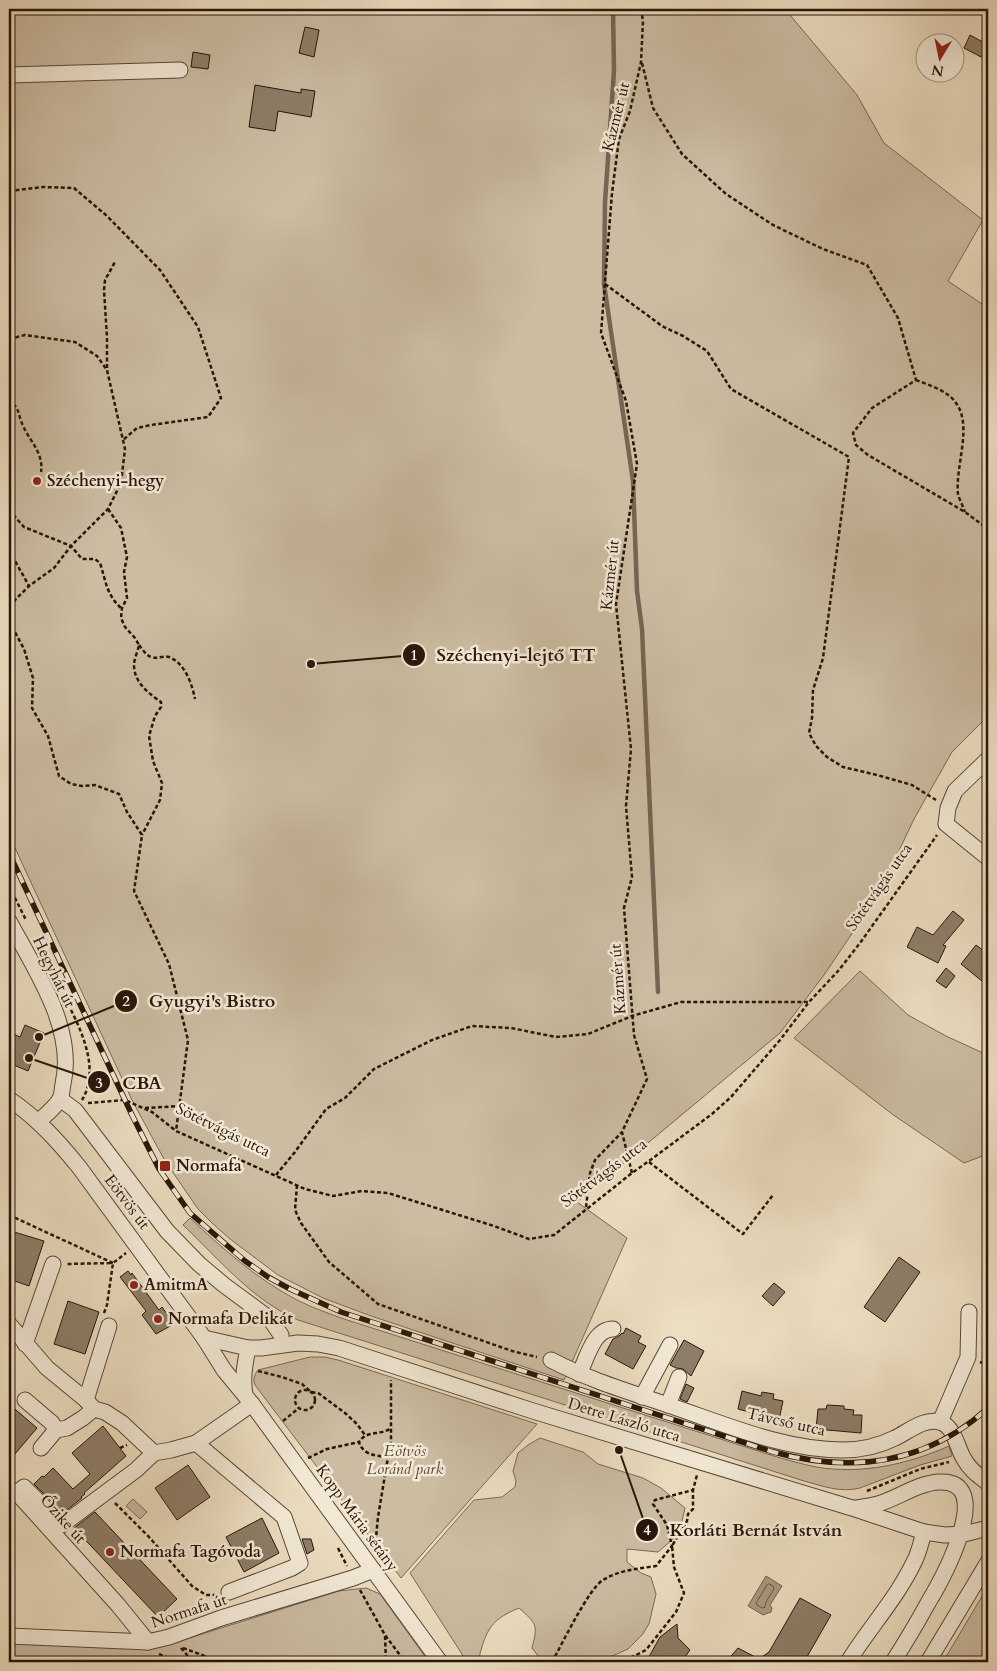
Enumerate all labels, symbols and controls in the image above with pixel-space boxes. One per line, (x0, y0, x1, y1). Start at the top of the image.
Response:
north arrow (914, 32, 964, 82)
text: N (930, 60, 945, 81)
street label: Kázmér út (597, 80, 635, 154)
place label: Széchenyi-hegy (47, 470, 164, 492)
marker: Széchenyi-hegy (31, 475, 43, 487)
street label: Kázmér út (595, 539, 625, 611)
callout: Széchenyi-lejtő TT (402, 639, 606, 672)
text: Széchenyi-lejtő TT (436, 643, 596, 668)
text: 1 (410, 645, 418, 665)
street label: Sötétvágás utca (841, 839, 917, 935)
street label: Hegyhát út (27, 933, 81, 1011)
street label: Kázmér út (605, 943, 631, 1015)
callout: Gyugyi's Bistro (113, 984, 285, 1017)
text: Gyugyi's Bistro (149, 989, 275, 1014)
text: 2 (122, 991, 130, 1011)
callout: CBA (87, 1066, 172, 1099)
text: CBA (122, 1071, 162, 1096)
text: 3 (95, 1073, 103, 1093)
street label: Sötétvágás utca (172, 1098, 274, 1162)
street label: Sötétvágás utca (556, 1133, 652, 1213)
place label: Normafa (176, 1155, 242, 1177)
marker: Normafa (158, 1159, 172, 1173)
street label: Eötvös út (99, 1170, 155, 1234)
place label: AmitmA (144, 1274, 208, 1296)
marker: AmitmA (128, 1279, 140, 1291)
place label: Normafa Delikát (168, 1308, 293, 1330)
marker: Normafa Delikát (152, 1313, 164, 1325)
street label: Detre László utca (565, 1392, 683, 1448)
street label: Távcső utca (744, 1402, 828, 1442)
park label: Eötvös Loránd park (367, 1440, 444, 1480)
street label: Kopp Mária sétány (311, 1460, 404, 1577)
street label: Őzike út (35, 1490, 91, 1548)
callout: Korláti Bernát István (635, 1514, 853, 1547)
text: Korláti Bernát István (670, 1518, 843, 1543)
text: 4 (643, 1520, 651, 1540)
place label: Normafa Tagóvoda (120, 1541, 261, 1563)
marker: Normafa Tagóvoda (104, 1546, 116, 1558)
street label: Normafa út (148, 1588, 230, 1634)

